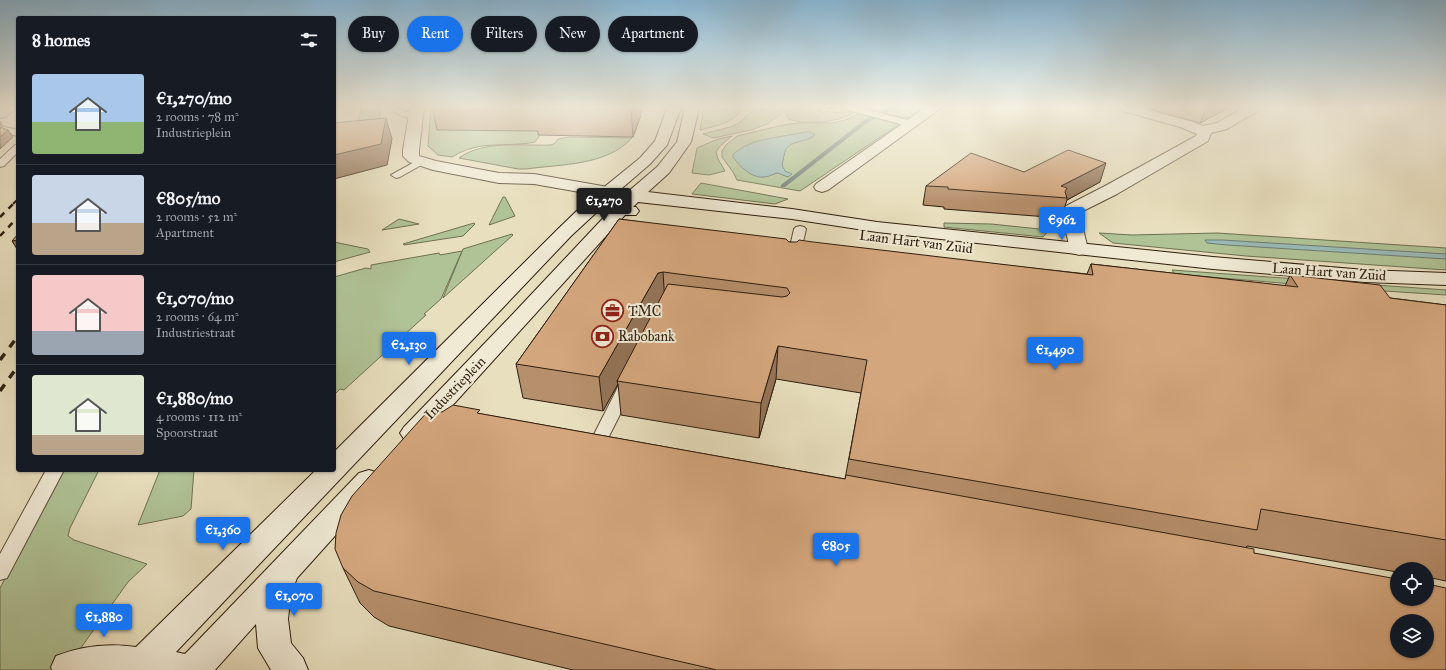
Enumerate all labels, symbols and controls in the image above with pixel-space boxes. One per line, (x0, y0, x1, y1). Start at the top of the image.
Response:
chip: Buy (348, 16, 399, 52)
chip: Rent (407, 16, 463, 52)
chip: Filters (471, 16, 537, 52)
chip: New (545, 16, 600, 52)
chip: Apartment (608, 16, 698, 52)
icon: filters (298, 29, 320, 51)
text: 8 homes (32, 30, 90, 51)
text: €1,270/mo (156, 88, 232, 109)
icon: home (64, 90, 112, 138)
text: 2 rooms · 78 m² (156, 109, 239, 125)
text: Industrieplein (156, 125, 231, 141)
text: €805/mo (156, 188, 220, 209)
pin: €1,270 (571, 188, 637, 222)
icon: home (64, 191, 112, 239)
text: €1,270 (586, 193, 622, 209)
pin: €962 (1038, 207, 1086, 241)
text: 2 rooms · 52 m² (156, 209, 237, 225)
text: €962 (1048, 212, 1076, 228)
text: Apartment (156, 225, 214, 241)
street label: Laan Hart van Zuid (858, 227, 974, 257)
street label: Laan Hart van Zuid (1271, 260, 1387, 284)
text: €1,070/mo (156, 288, 234, 309)
icon: home (64, 291, 112, 339)
office icon: TMC (600, 298, 626, 324)
place label: TMC (628, 303, 661, 320)
text: 2 rooms · 64 m² (156, 309, 239, 325)
bank icon: Rabobank (589, 323, 615, 349)
text: Industriestraat (156, 325, 235, 341)
place label: Rabobank (618, 328, 675, 345)
pin: €2,130 (376, 332, 442, 366)
text: €2,130 (391, 337, 427, 353)
pin: €1,490 (1022, 337, 1088, 371)
text: €1,490 (1036, 342, 1074, 358)
street label: Industrieplein (421, 353, 490, 423)
text: €1,880/mo (156, 388, 233, 409)
icon: home (64, 391, 112, 439)
text: 4 rooms · 112 m² (156, 409, 242, 425)
text: Spoorstraat (156, 425, 218, 441)
pin: €1,360 (190, 517, 256, 551)
text: €1,360 (205, 522, 241, 538)
pin: €805 (812, 533, 860, 567)
text: €805 (822, 538, 850, 554)
map controls (1390, 562, 1434, 658)
button: locate (1390, 562, 1434, 606)
pin: €1,070 (261, 583, 327, 617)
text: €1,070 (275, 588, 313, 604)
pin: €1,880 (71, 604, 137, 638)
text: €1,880 (85, 609, 123, 625)
button: layers (1390, 614, 1434, 658)

